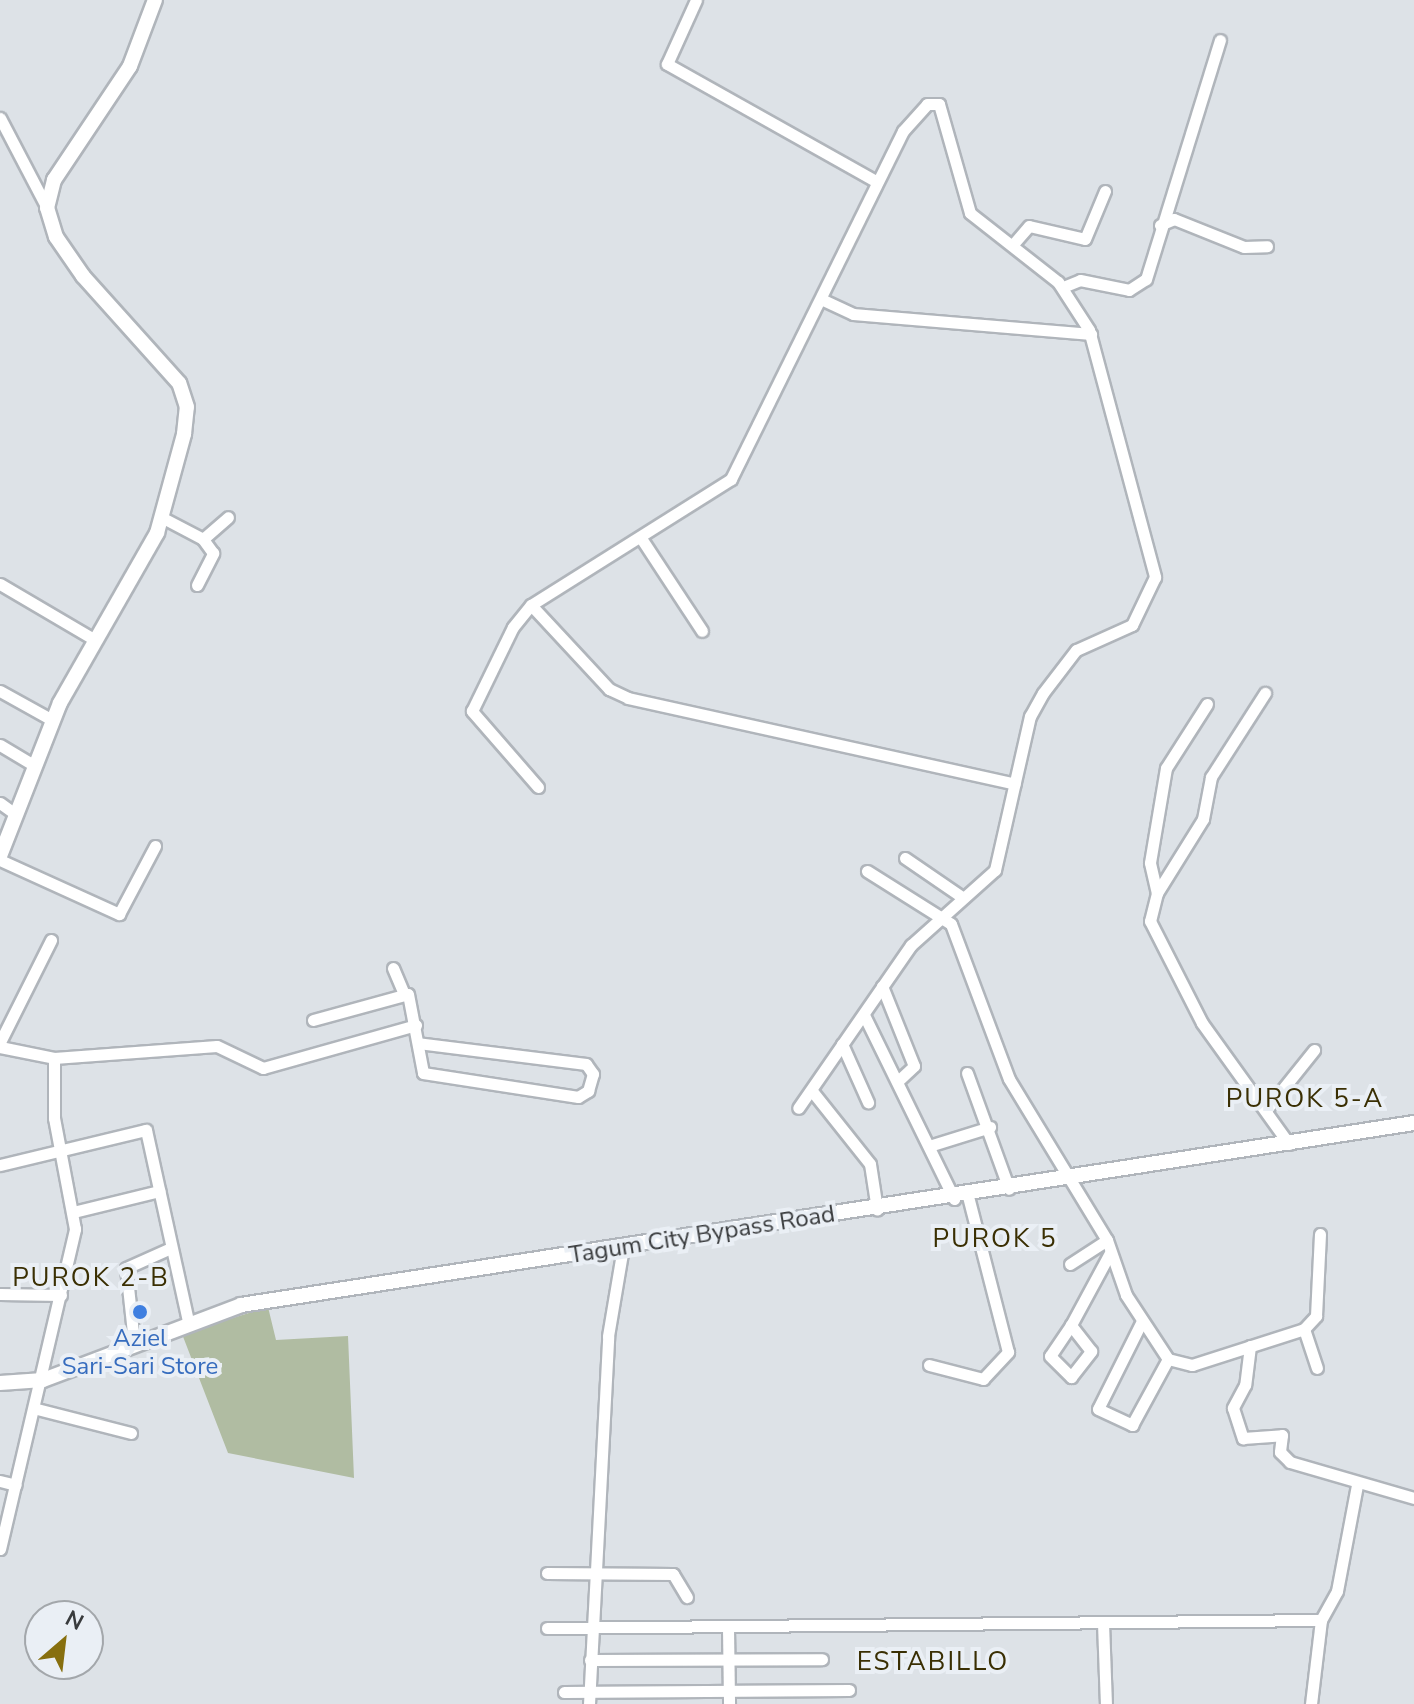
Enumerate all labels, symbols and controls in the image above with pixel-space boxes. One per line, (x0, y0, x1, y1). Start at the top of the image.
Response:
district label: PUROK 5-A (1226, 1083, 1384, 1115)
street label: Tagum City Bypass Road (567, 1200, 837, 1270)
district label: PUROK 5 (932, 1223, 1058, 1255)
district label: PUROK 2-B (12, 1262, 170, 1294)
marker: Aziel Sari-Sari Store (131, 1303, 149, 1321)
place label: Aziel Sari-Sari Store (62, 1325, 218, 1381)
north arrow (24, 1600, 104, 1680)
text: N (60, 1603, 89, 1638)
district label: ESTABILLO (857, 1646, 1009, 1678)

